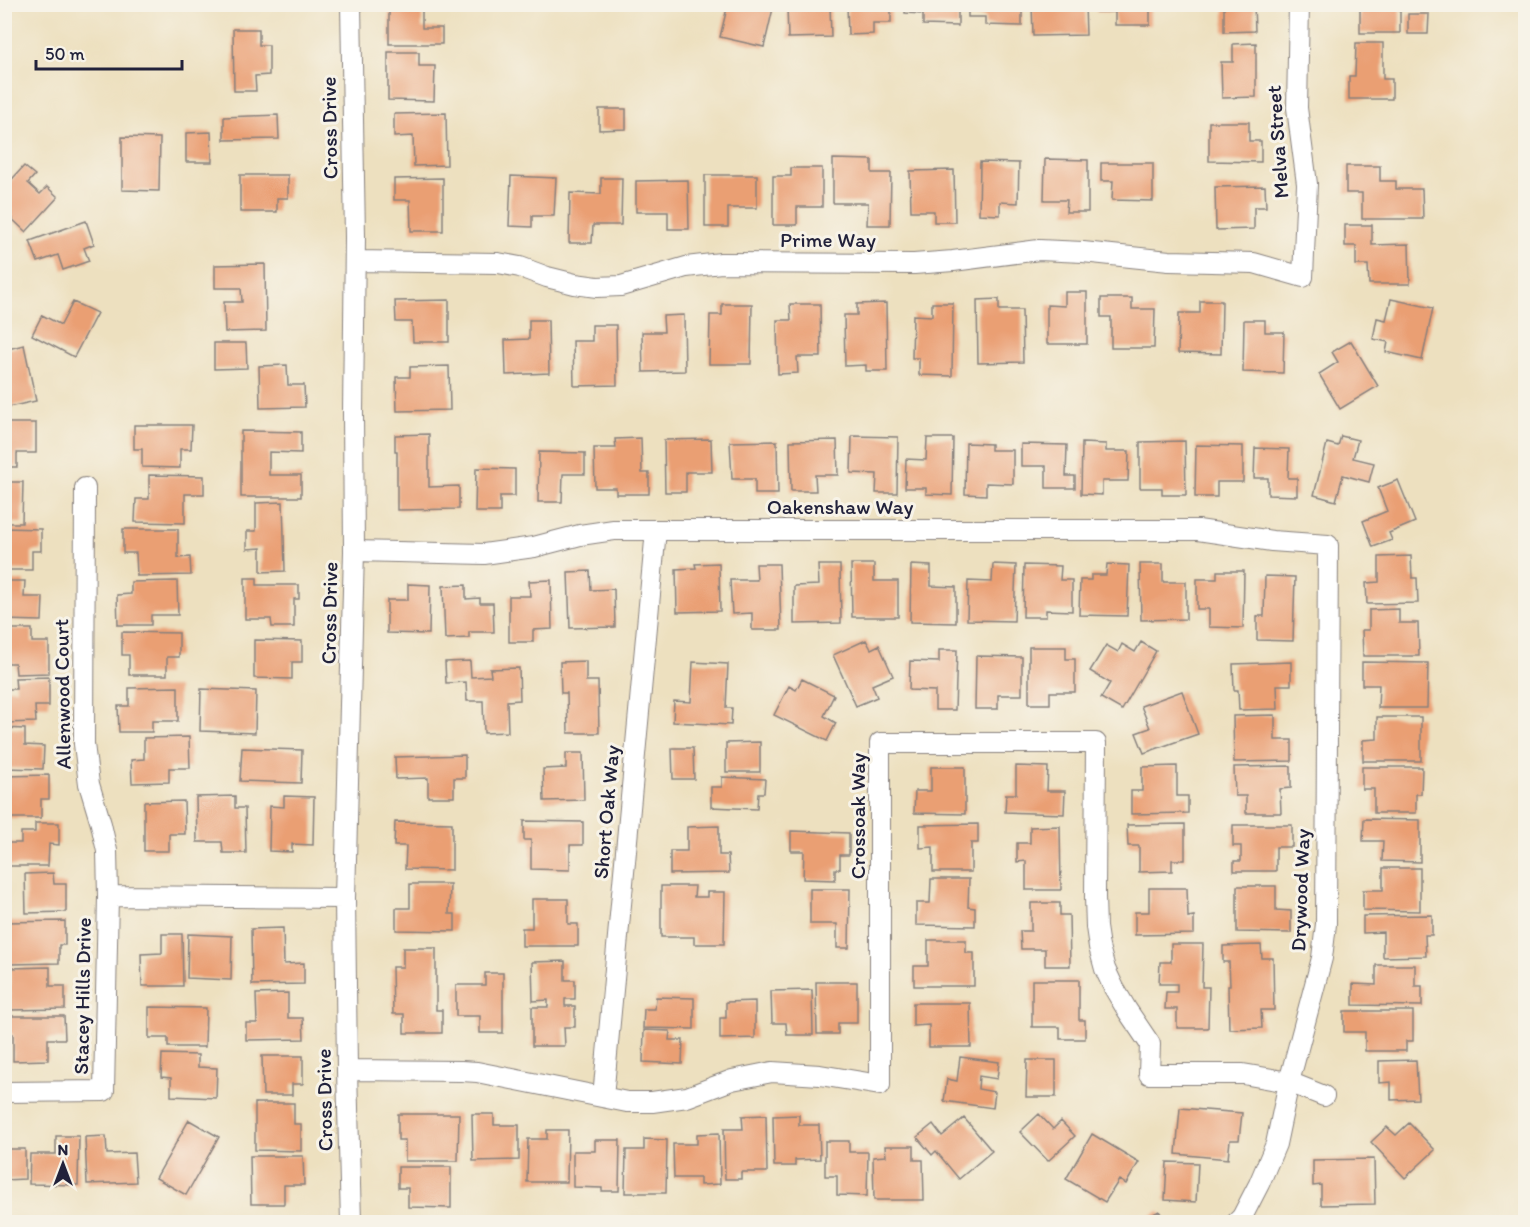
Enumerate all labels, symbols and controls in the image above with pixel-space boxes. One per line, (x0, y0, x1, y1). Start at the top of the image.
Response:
scale bar (36, 33, 182, 71)
text: 50 m (45, 43, 85, 65)
street label: Cross Drive (316, 76, 342, 180)
street label: Melva Street (1261, 84, 1293, 199)
street label: Prime Way (780, 227, 876, 252)
street label: Oakenshaw Way (767, 494, 913, 519)
street label: Cross Drive (316, 561, 342, 665)
street label: Allenwood Court (48, 618, 76, 770)
street label: Short Oak Way (588, 744, 624, 880)
street label: Crossoak Way (845, 753, 870, 879)
street label: Drywood Way (1285, 828, 1315, 952)
street label: Stacey Hills Drive (68, 917, 96, 1075)
street label: Cross Drive (311, 1048, 337, 1152)
north arrow (33, 1134, 93, 1194)
text: N (58, 1140, 68, 1159)

